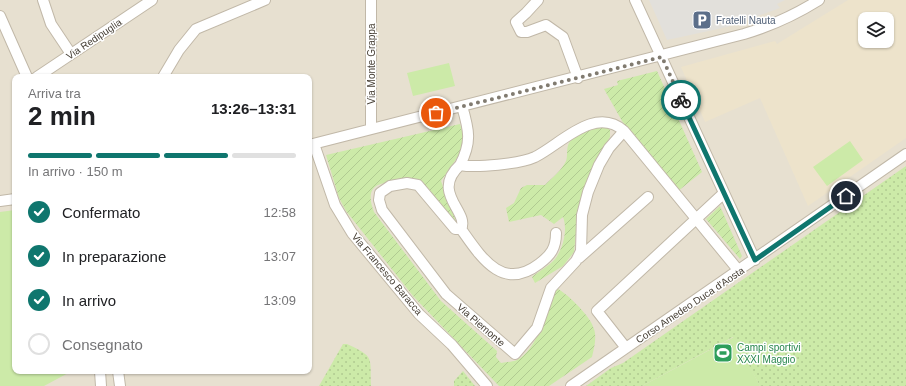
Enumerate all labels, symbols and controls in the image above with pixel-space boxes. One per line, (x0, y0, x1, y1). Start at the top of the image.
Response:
parking icon: Fratelli Nauta (691, 9, 713, 31)
map controls (858, 12, 894, 48)
button: layers (858, 12, 894, 48)
place label: Fratelli Nauta (716, 15, 776, 26)
street label: Via Redipuglia (64, 16, 124, 62)
street label: Via Monte Grappa (366, 23, 377, 104)
courier (661, 80, 701, 120)
text: Arriva tra (28, 86, 81, 101)
icon: bike (670, 89, 692, 111)
pin (419, 96, 453, 130)
text: 13:26–13:31 (211, 100, 296, 117)
text: 2 min (28, 101, 96, 131)
icon: bag (425, 102, 447, 124)
text: In arrivo · 150 m (28, 164, 123, 179)
pin (829, 179, 863, 213)
icon: home (835, 185, 857, 207)
icon: check (28, 201, 50, 223)
text: Confermato (62, 204, 140, 221)
text: 12:58 (263, 205, 296, 220)
street label: Via Francesco Baracca (350, 231, 425, 317)
icon: check (28, 245, 50, 267)
text: In preparazione (62, 248, 166, 265)
text: 13:07 (263, 249, 296, 264)
street label: Corso Amedeo Duca d'Aosta (634, 264, 747, 345)
icon: check (28, 289, 50, 311)
text: In arrivo (62, 292, 116, 309)
text: 13:09 (263, 293, 296, 308)
street label: Via Piemonte (455, 301, 507, 349)
text: Consegnato (62, 336, 143, 353)
sports icon: Campi sportivi XXXI Maggio (712, 342, 734, 364)
place label: Campi sportivi XXXI Maggio (737, 342, 800, 365)

